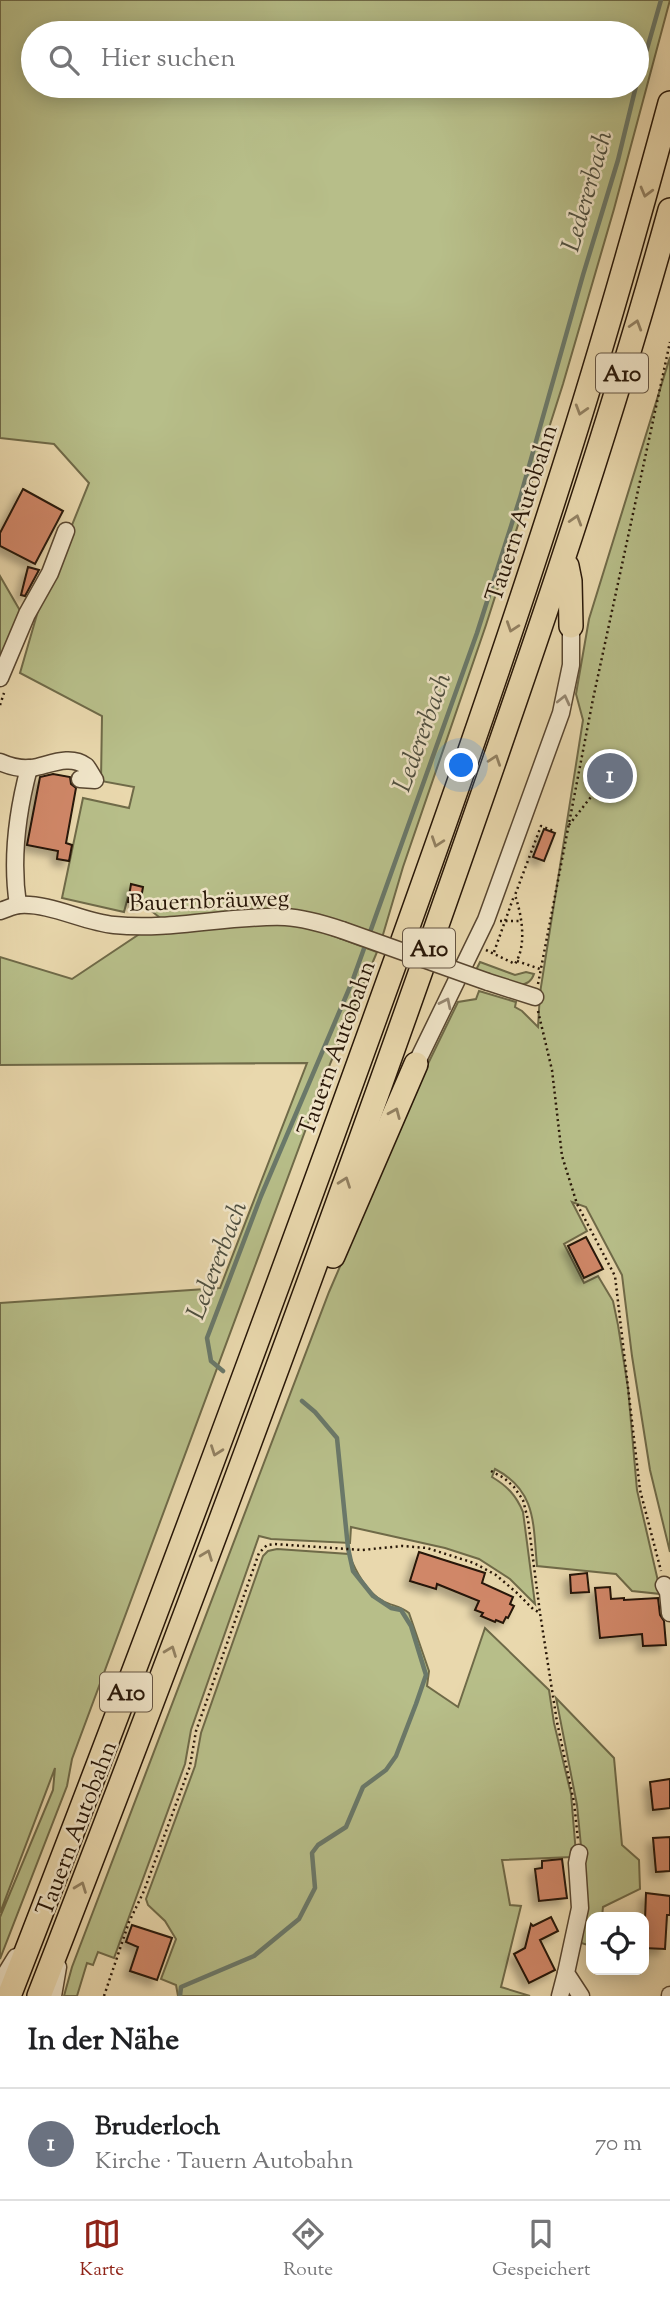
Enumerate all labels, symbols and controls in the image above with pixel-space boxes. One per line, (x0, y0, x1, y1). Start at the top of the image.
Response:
search box (21, 21, 649, 98)
icon: search (45, 41, 83, 79)
text: Hier suchen (101, 41, 236, 78)
water label: Ledererbach (553, 126, 623, 257)
one-way arrow (639, 186, 654, 198)
one-way arrow (628, 319, 643, 331)
road number: A10 (596, 354, 648, 392)
one-way arrow (575, 404, 590, 416)
street label: Tauern Autobahn (478, 420, 568, 607)
one-way arrow (568, 514, 583, 526)
one-way arrow (506, 620, 520, 633)
water label: Ledererbach (385, 668, 462, 798)
one-way arrow (556, 694, 570, 706)
your location (444, 748, 478, 782)
pin: 1 (587, 750, 633, 802)
one-way arrow (487, 754, 501, 766)
one-way arrow (431, 835, 445, 847)
street label: Bauernbräuweg (128, 882, 290, 922)
road number: A10 (403, 928, 455, 967)
street label: Tauern Autobahn (290, 956, 385, 1141)
one-way arrow (437, 998, 451, 1010)
one-way arrow (387, 1107, 401, 1120)
one-way arrow (337, 1176, 351, 1188)
water label: Ledererbach (179, 1196, 258, 1326)
one-way arrow (210, 1445, 224, 1457)
one-way arrow (199, 1549, 213, 1561)
one-way arrow (163, 1645, 177, 1658)
road number: A10 (100, 1672, 152, 1712)
street label: Tauern Autobahn (29, 1736, 127, 1921)
one-way arrow (73, 1881, 87, 1893)
map controls (586, 1912, 649, 1975)
button: locate (586, 1912, 649, 1975)
text: In der Nähe (28, 2020, 179, 2063)
text: Bruderloch (95, 2109, 220, 2146)
text: 1 (47, 2128, 55, 2161)
text: 70 m (595, 2128, 642, 2161)
text: Kirche · Tauern Autobahn (95, 2146, 354, 2179)
tab: Karte (79, 2215, 124, 2284)
tab: Route (283, 2215, 333, 2284)
tab: Gespeichert (492, 2215, 590, 2284)

